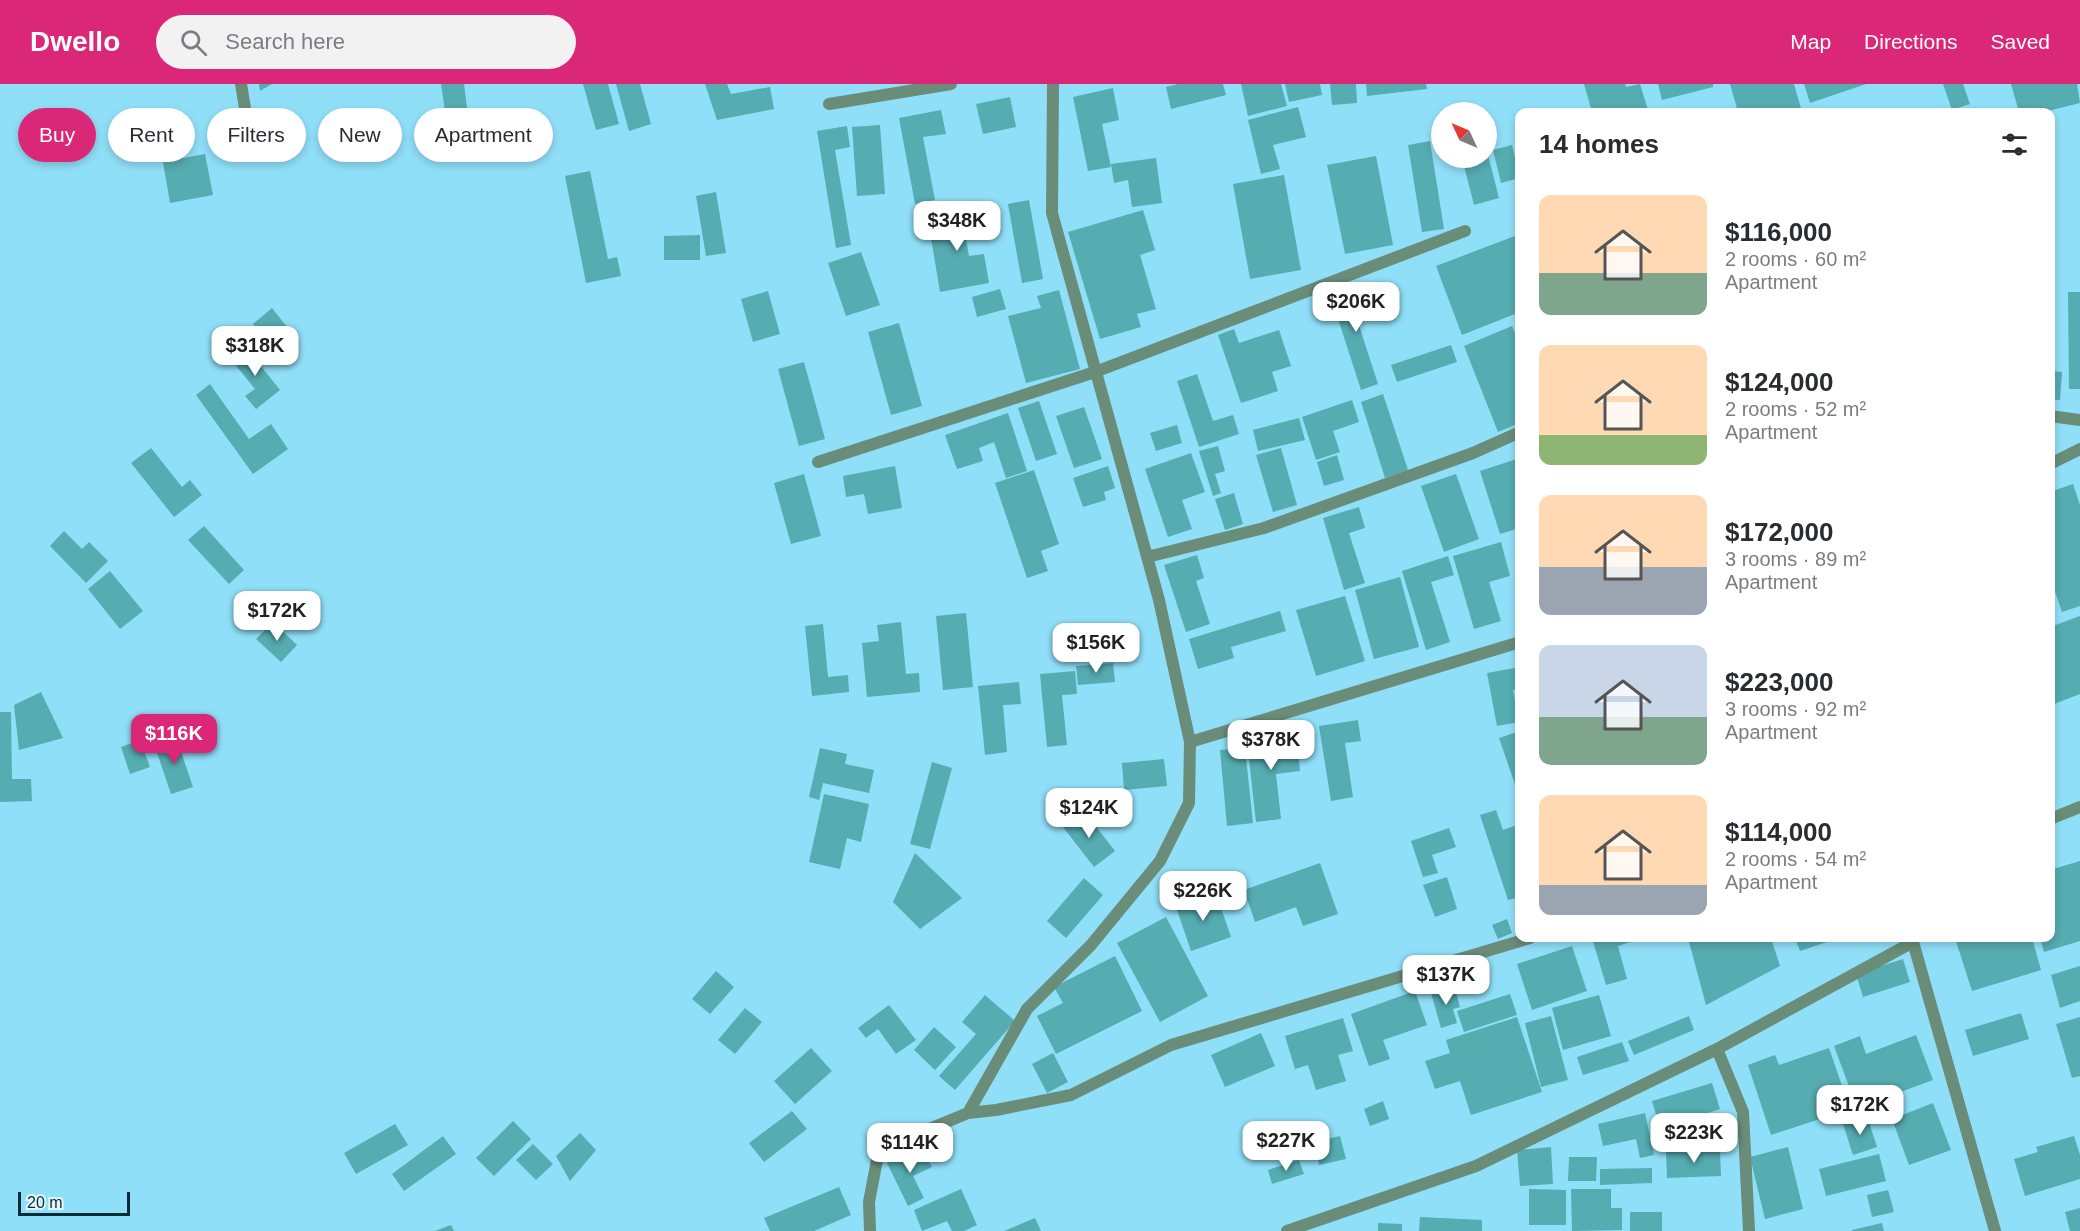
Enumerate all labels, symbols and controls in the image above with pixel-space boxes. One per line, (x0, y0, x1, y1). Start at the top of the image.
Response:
search box (156, 15, 576, 69)
text: Dwello (30, 26, 120, 57)
icon: search (177, 26, 210, 59)
text: Search here (225, 29, 345, 54)
text: Map (1790, 30, 1831, 53)
text: Directions (1864, 30, 1957, 53)
text: Saved (1990, 30, 2050, 53)
north arrow (1431, 102, 1497, 168)
map controls (1431, 102, 1497, 168)
chip: Buy (18, 108, 96, 162)
chip: Rent (108, 108, 195, 162)
chip: Filters (207, 108, 306, 162)
chip: New (318, 108, 402, 162)
chip: Apartment (414, 108, 553, 162)
icon: filters (1998, 128, 2031, 161)
text: 14 homes (1539, 129, 1659, 159)
pin: $348K (915, 201, 999, 252)
text: $348K (928, 209, 986, 231)
text: $116,000 (1725, 217, 1832, 247)
icon: home (1587, 219, 1659, 291)
text: 2 rooms · 60 m² (1725, 248, 1866, 270)
text: Apartment (1725, 271, 1817, 293)
pin: $206K (1314, 282, 1398, 333)
text: $206K (1327, 290, 1385, 312)
pin: $318K (213, 326, 297, 377)
text: $318K (226, 334, 284, 356)
text: $124,000 (1725, 367, 1833, 397)
icon: home (1587, 369, 1659, 441)
text: 2 rooms · 52 m² (1725, 398, 1866, 420)
text: Apartment (1725, 421, 1817, 443)
text: $172,000 (1725, 517, 1833, 547)
icon: home (1587, 519, 1659, 591)
text: 3 rooms · 89 m² (1725, 548, 1866, 570)
text: Apartment (1725, 571, 1817, 593)
pin: $172K (235, 591, 319, 642)
text: $172K (248, 599, 306, 621)
pin: $156K (1054, 623, 1138, 674)
text: $156K (1067, 631, 1125, 653)
text: $223,000 (1725, 667, 1833, 697)
icon: home (1587, 669, 1659, 741)
text: 3 rooms · 92 m² (1725, 698, 1866, 720)
pin: $116K (132, 714, 216, 765)
pin: $378K (1229, 720, 1313, 771)
text: Apartment (1725, 721, 1817, 743)
text: $116K (145, 722, 203, 744)
text: $378K (1242, 728, 1300, 750)
pin: $124K (1047, 788, 1131, 839)
text: $124K (1060, 796, 1118, 818)
text: $114,000 (1725, 817, 1832, 847)
icon: home (1587, 819, 1659, 891)
text: 2 rooms · 54 m² (1725, 848, 1866, 870)
pin: $226K (1161, 871, 1245, 922)
text: Apartment (1725, 871, 1817, 893)
text: $226K (1174, 879, 1232, 901)
pin: $137K (1404, 955, 1488, 1006)
text: $137K (1417, 963, 1475, 985)
pin: $172K (1818, 1085, 1902, 1136)
text: $172K (1831, 1093, 1889, 1115)
pin: $223K (1652, 1113, 1736, 1164)
pin: $227K (1244, 1121, 1328, 1172)
text: $223K (1665, 1121, 1723, 1143)
pin: $114K (868, 1123, 952, 1174)
text: $227K (1257, 1129, 1315, 1151)
text: $114K (881, 1131, 939, 1153)
scale bar (18, 1189, 130, 1216)
text: 20 m (27, 1194, 63, 1211)

